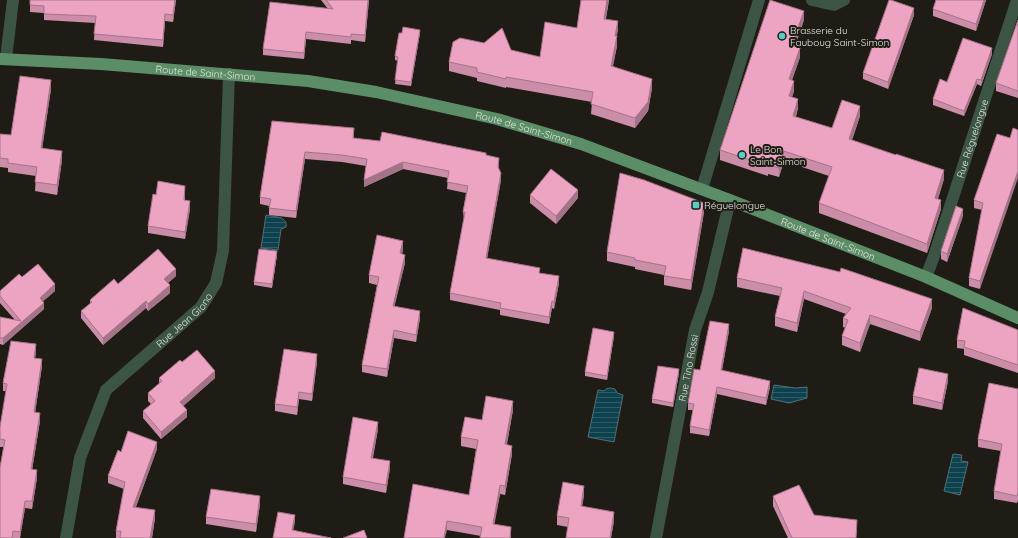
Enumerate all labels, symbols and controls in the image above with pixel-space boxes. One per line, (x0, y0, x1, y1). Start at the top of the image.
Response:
place label: Brasserie du Fauboug Saint-Simon (790, 24, 889, 49)
marker: Brasserie du Fauboug Saint-Simon (777, 31, 787, 41)
street label: Route de Saint-Simon (155, 62, 256, 83)
street label: Rue Réguelongue (953, 97, 991, 180)
street label: Route de Saint-Simon (474, 108, 574, 148)
place label: Le Bon Saint-Simon (750, 143, 806, 168)
marker: Le Bon Saint-Simon (737, 150, 747, 160)
place label: Réguelongue (704, 199, 766, 212)
marker: Réguelongue (691, 200, 701, 210)
street label: Route de Saint-Simon (779, 214, 877, 263)
street label: Rue Jean Giono (153, 290, 215, 350)
street label: Rue Tino Rossi (675, 333, 701, 402)

